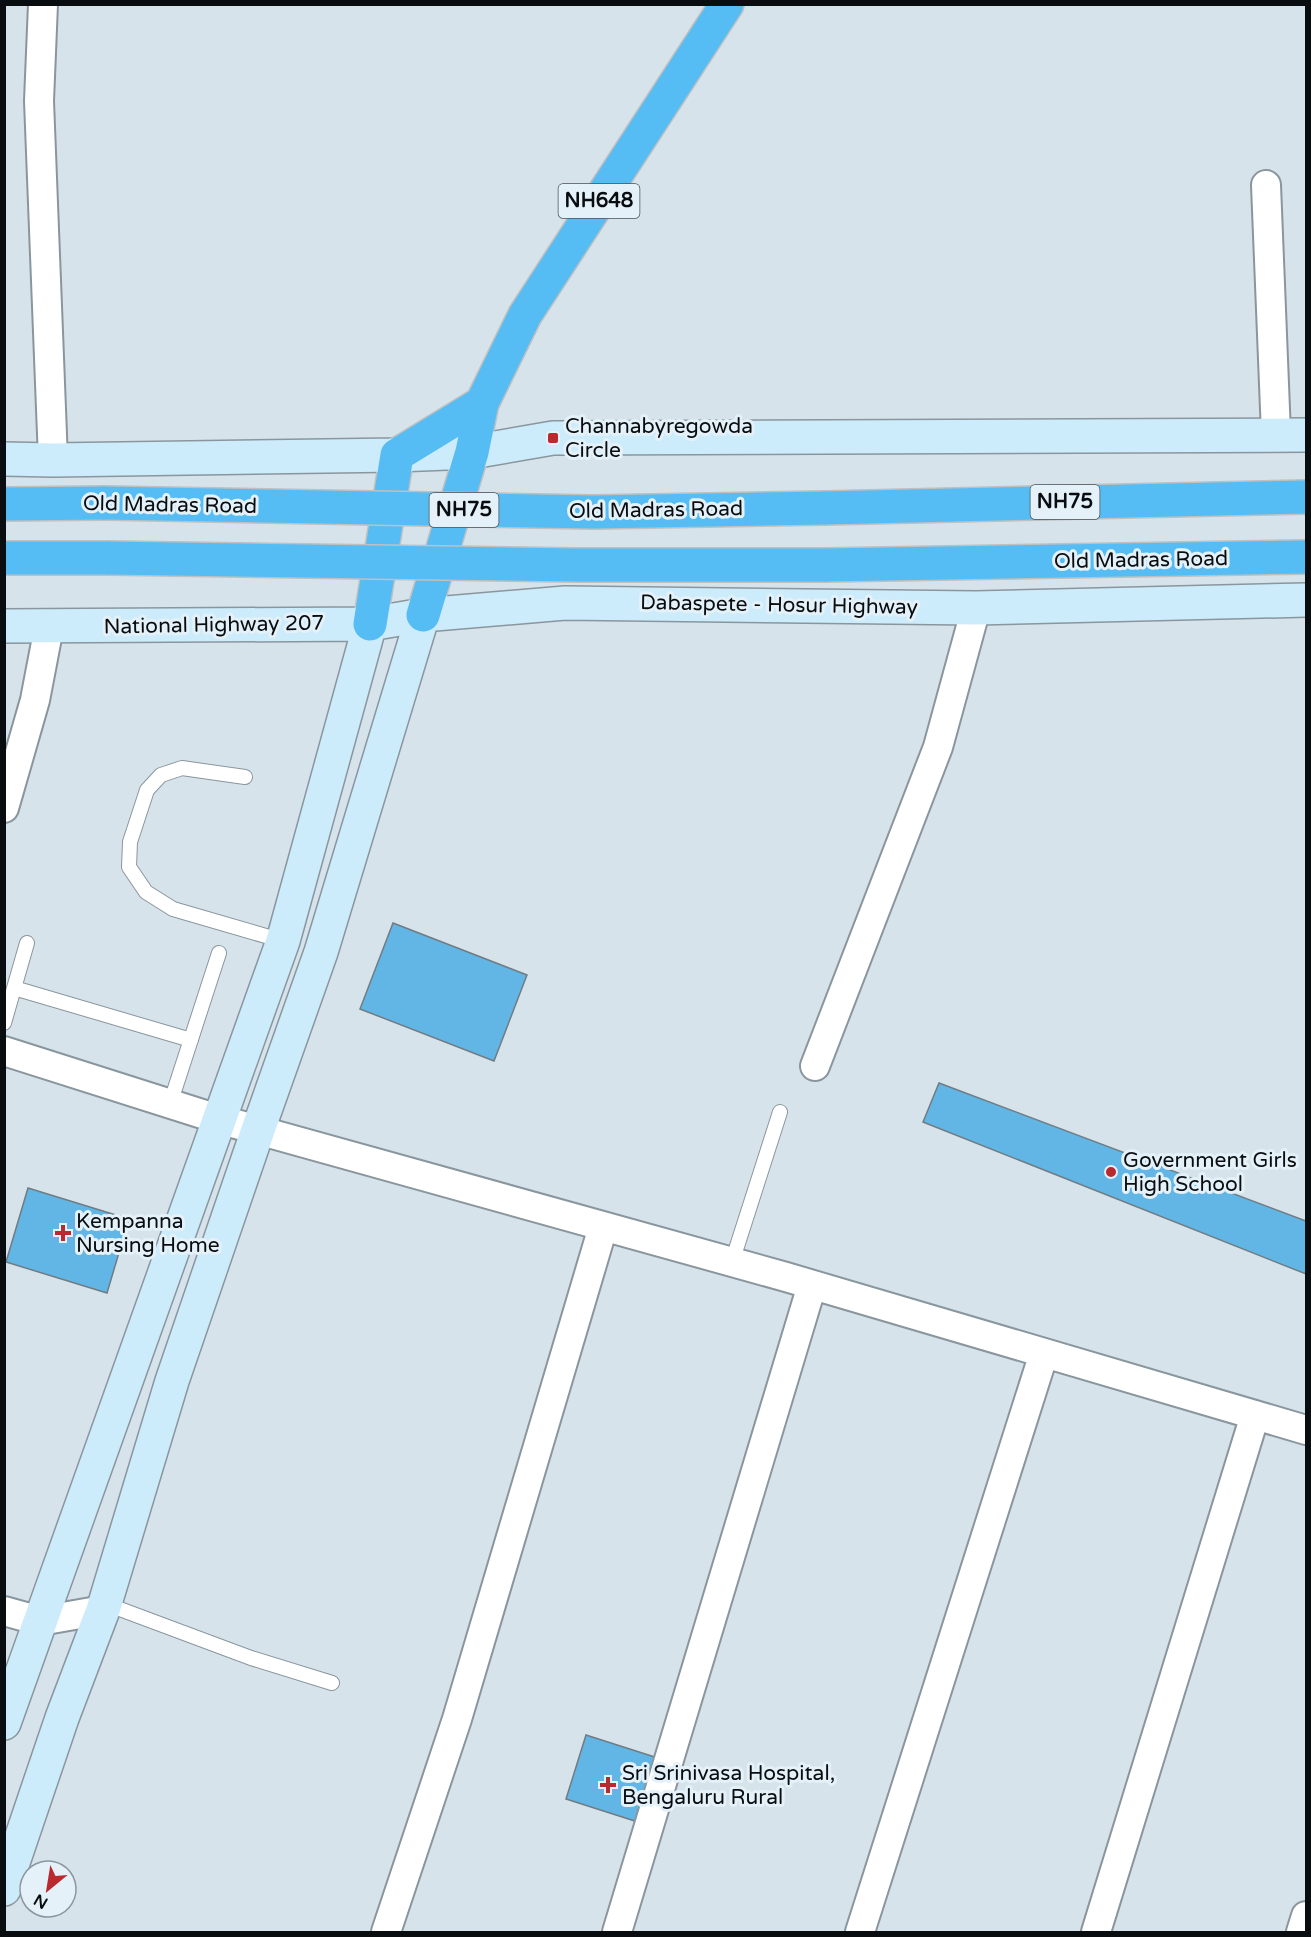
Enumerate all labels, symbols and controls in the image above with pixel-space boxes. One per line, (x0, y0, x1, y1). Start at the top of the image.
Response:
road number: NH648 (558, 184, 640, 218)
place label: Channabyregowda Circle (565, 414, 753, 463)
marker: Channabyregowda Circle (546, 431, 560, 445)
road number: NH75 (1030, 485, 1100, 519)
street label: Old Madras Road (83, 491, 257, 519)
road number: NH75 (430, 493, 498, 527)
street label: Old Madras Road (569, 496, 743, 524)
street label: Old Madras Road (1054, 546, 1228, 574)
street label: Dabaspete - Hosur Highway (640, 590, 918, 620)
street label: National Highway 207 (103, 611, 325, 639)
place label: Government Girls High School (1123, 1148, 1297, 1197)
marker: Government Girls High School (1104, 1165, 1118, 1179)
place label: Kempanna Nursing Home (76, 1209, 220, 1258)
marker: Kempanna Nursing Home (54, 1224, 72, 1242)
place label: Sri Srinivasa Hospital, Bengaluru Rural (622, 1761, 835, 1810)
marker: Sri Srinivasa Hospital, Bengaluru Rural (599, 1776, 617, 1794)
north arrow (18, 1859, 78, 1919)
text: N (30, 1889, 52, 1913)

